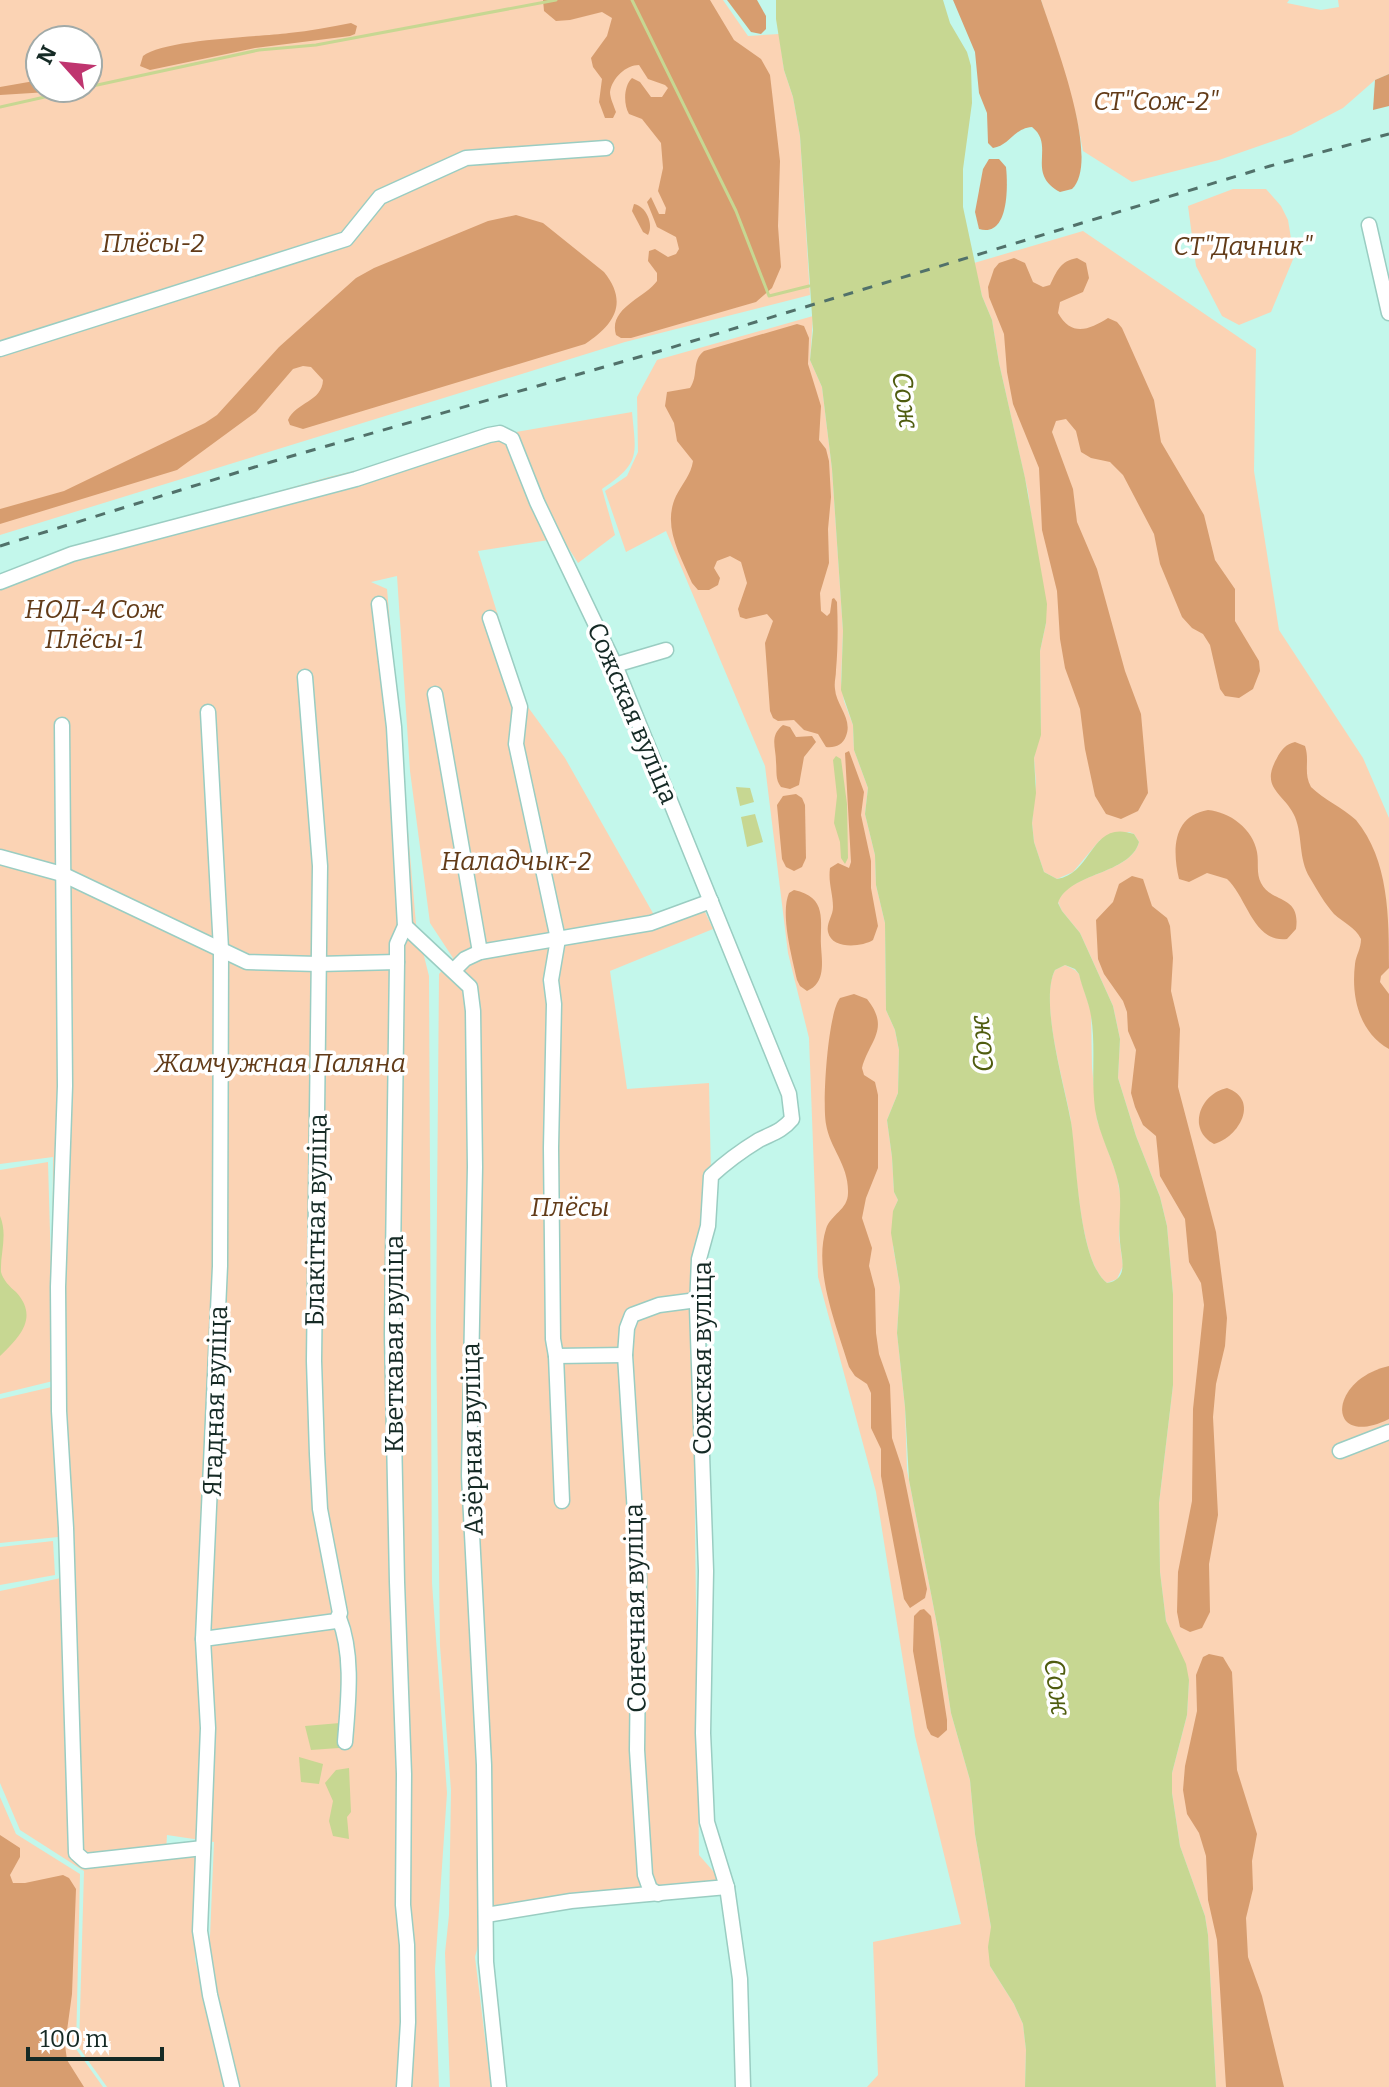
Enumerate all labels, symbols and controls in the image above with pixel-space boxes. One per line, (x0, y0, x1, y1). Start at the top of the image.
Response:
north arrow (24, 24, 104, 104)
text: N (31, 41, 63, 69)
park label: СТ"Сож-2" (1093, 86, 1219, 117)
park label: Плёсы-2 (102, 228, 204, 259)
park label: СТ"Дачник" (1173, 231, 1313, 262)
water label: Сож (885, 369, 926, 431)
park label: НОД-4 Сож Плёсы-1 (24, 594, 164, 655)
street label: Сожская вуліца (580, 618, 685, 809)
park label: Наладчык-2 (441, 846, 591, 877)
water label: Сож (963, 1013, 1000, 1074)
park label: Жамчужная Паляна (153, 1048, 406, 1079)
street label: Блакітная вуліца (299, 1113, 334, 1327)
park label: Плёсы (531, 1192, 609, 1223)
street label: Кветкавая вуліца (379, 1235, 410, 1453)
street label: Сожская вуліца (687, 1261, 718, 1455)
street label: Ягадная вуліца (197, 1305, 234, 1497)
street label: Азёрная вуліца (455, 1342, 490, 1536)
street label: Сонечная вуліца (618, 1503, 653, 1713)
water label: Сож (1037, 1656, 1078, 1718)
scale bar (28, 2011, 162, 2061)
text: 100 m (40, 2025, 108, 2053)

